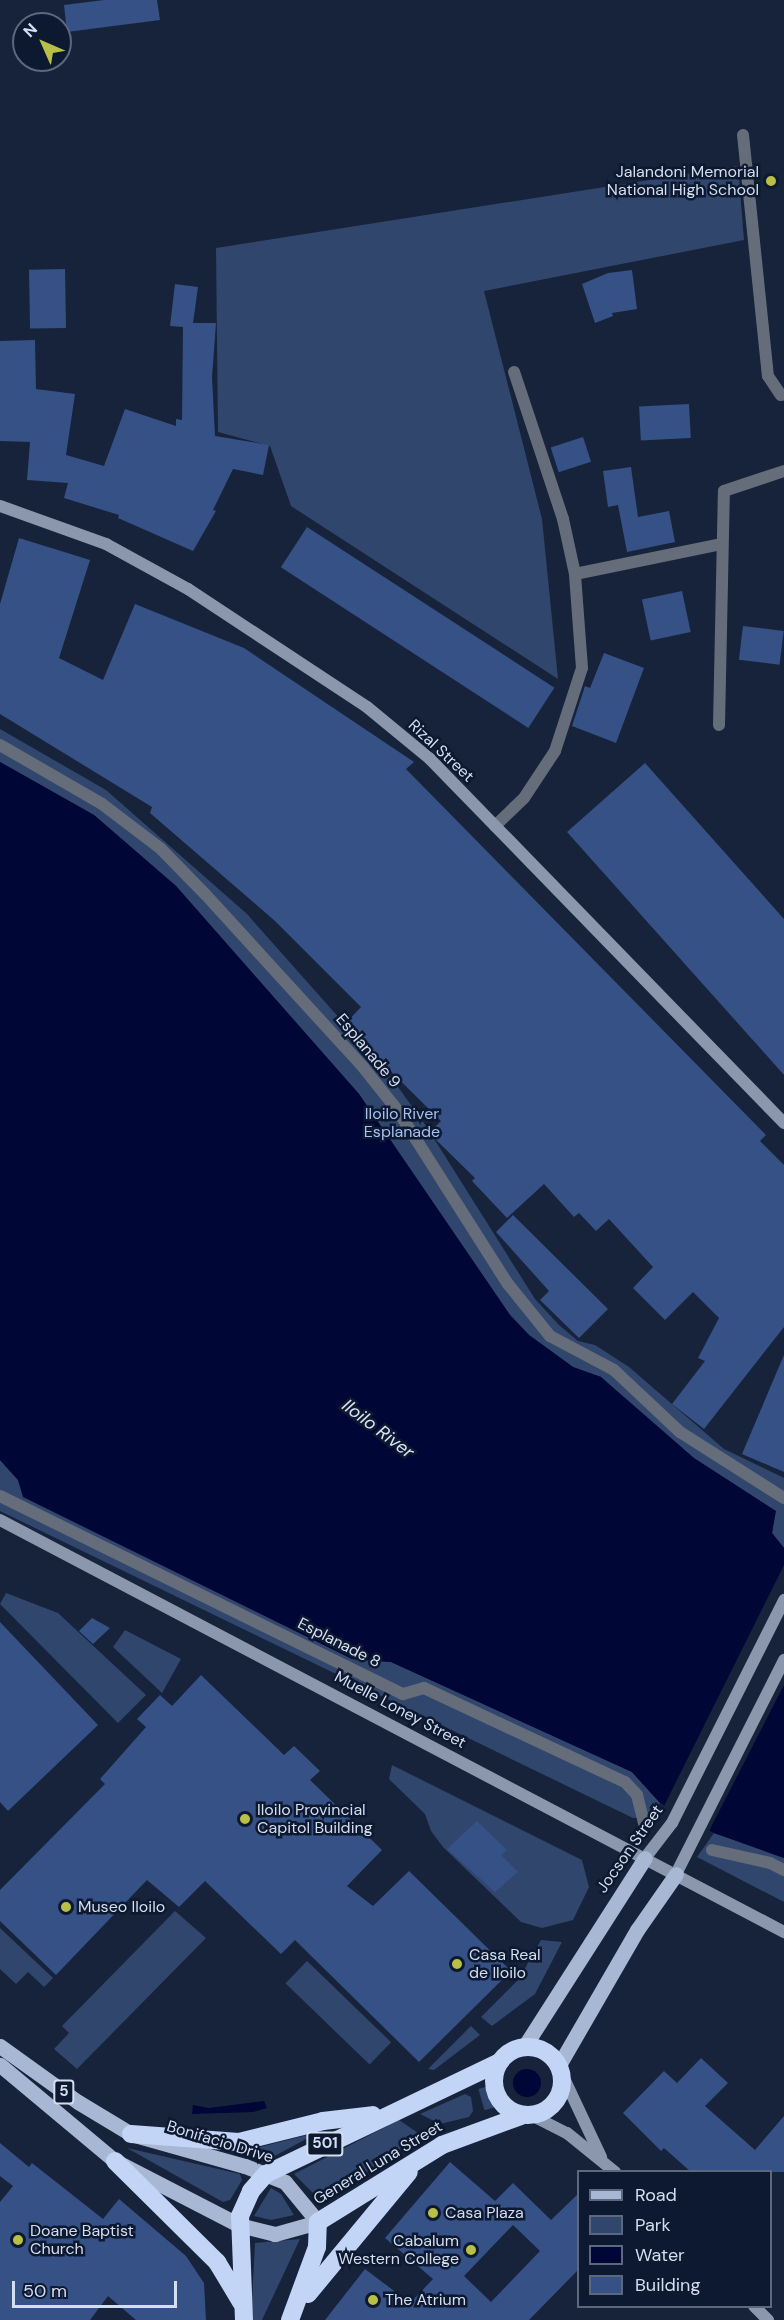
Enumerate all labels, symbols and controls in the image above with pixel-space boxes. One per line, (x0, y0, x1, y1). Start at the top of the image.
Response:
north arrow (12, 12, 72, 72)
text: N (19, 19, 42, 42)
place label: Jalandoni Memorial National High School (607, 162, 759, 200)
marker: Jalandoni Memorial National High School (764, 174, 778, 188)
street label: Rizal Street (404, 716, 478, 786)
street label: Esplanade 9 (332, 1010, 404, 1092)
park label: Iloilo River Esplanade (364, 1104, 440, 1142)
water label: Iloilo River (338, 1395, 418, 1463)
street label: Esplanade 8 (294, 1614, 384, 1672)
street label: Muelle Loney Street (331, 1667, 469, 1753)
place label: Iloilo Provincial Capitol Building (257, 1800, 373, 1838)
street label: Jocson Street (593, 1801, 667, 1897)
marker: Iloilo Provincial Capitol Building (238, 1812, 252, 1826)
place label: Museo Iloilo (78, 1897, 165, 1917)
marker: Museo Iloilo (59, 1900, 73, 1914)
place label: Casa Real de Iloilo (469, 1945, 541, 1983)
marker: Casa Real de Iloilo (450, 1957, 464, 1971)
road number: 5 (52, 2080, 76, 2104)
street label: Bonifacio Drive (164, 2117, 276, 2167)
street label: General Luna Street (310, 2117, 446, 2209)
road number: 501 (306, 2132, 344, 2156)
legend (577, 2170, 772, 2308)
text: Road (635, 2183, 677, 2207)
place label: Casa Plaza (445, 2203, 524, 2223)
marker: Casa Plaza (426, 2206, 440, 2220)
text: Park (635, 2213, 671, 2237)
place label: Doane Baptist Church (30, 2221, 134, 2259)
place label: Cabalum Western College (338, 2231, 459, 2269)
marker: Doane Baptist Church (11, 2233, 25, 2247)
marker: Cabalum Western College (464, 2243, 478, 2257)
text: Water (635, 2243, 685, 2267)
scale bar (15, 2269, 180, 2307)
text: Building (635, 2273, 700, 2297)
text: 50 m (23, 2279, 67, 2303)
place label: The Atrium (385, 2290, 466, 2310)
marker: The Atrium (366, 2293, 380, 2307)

